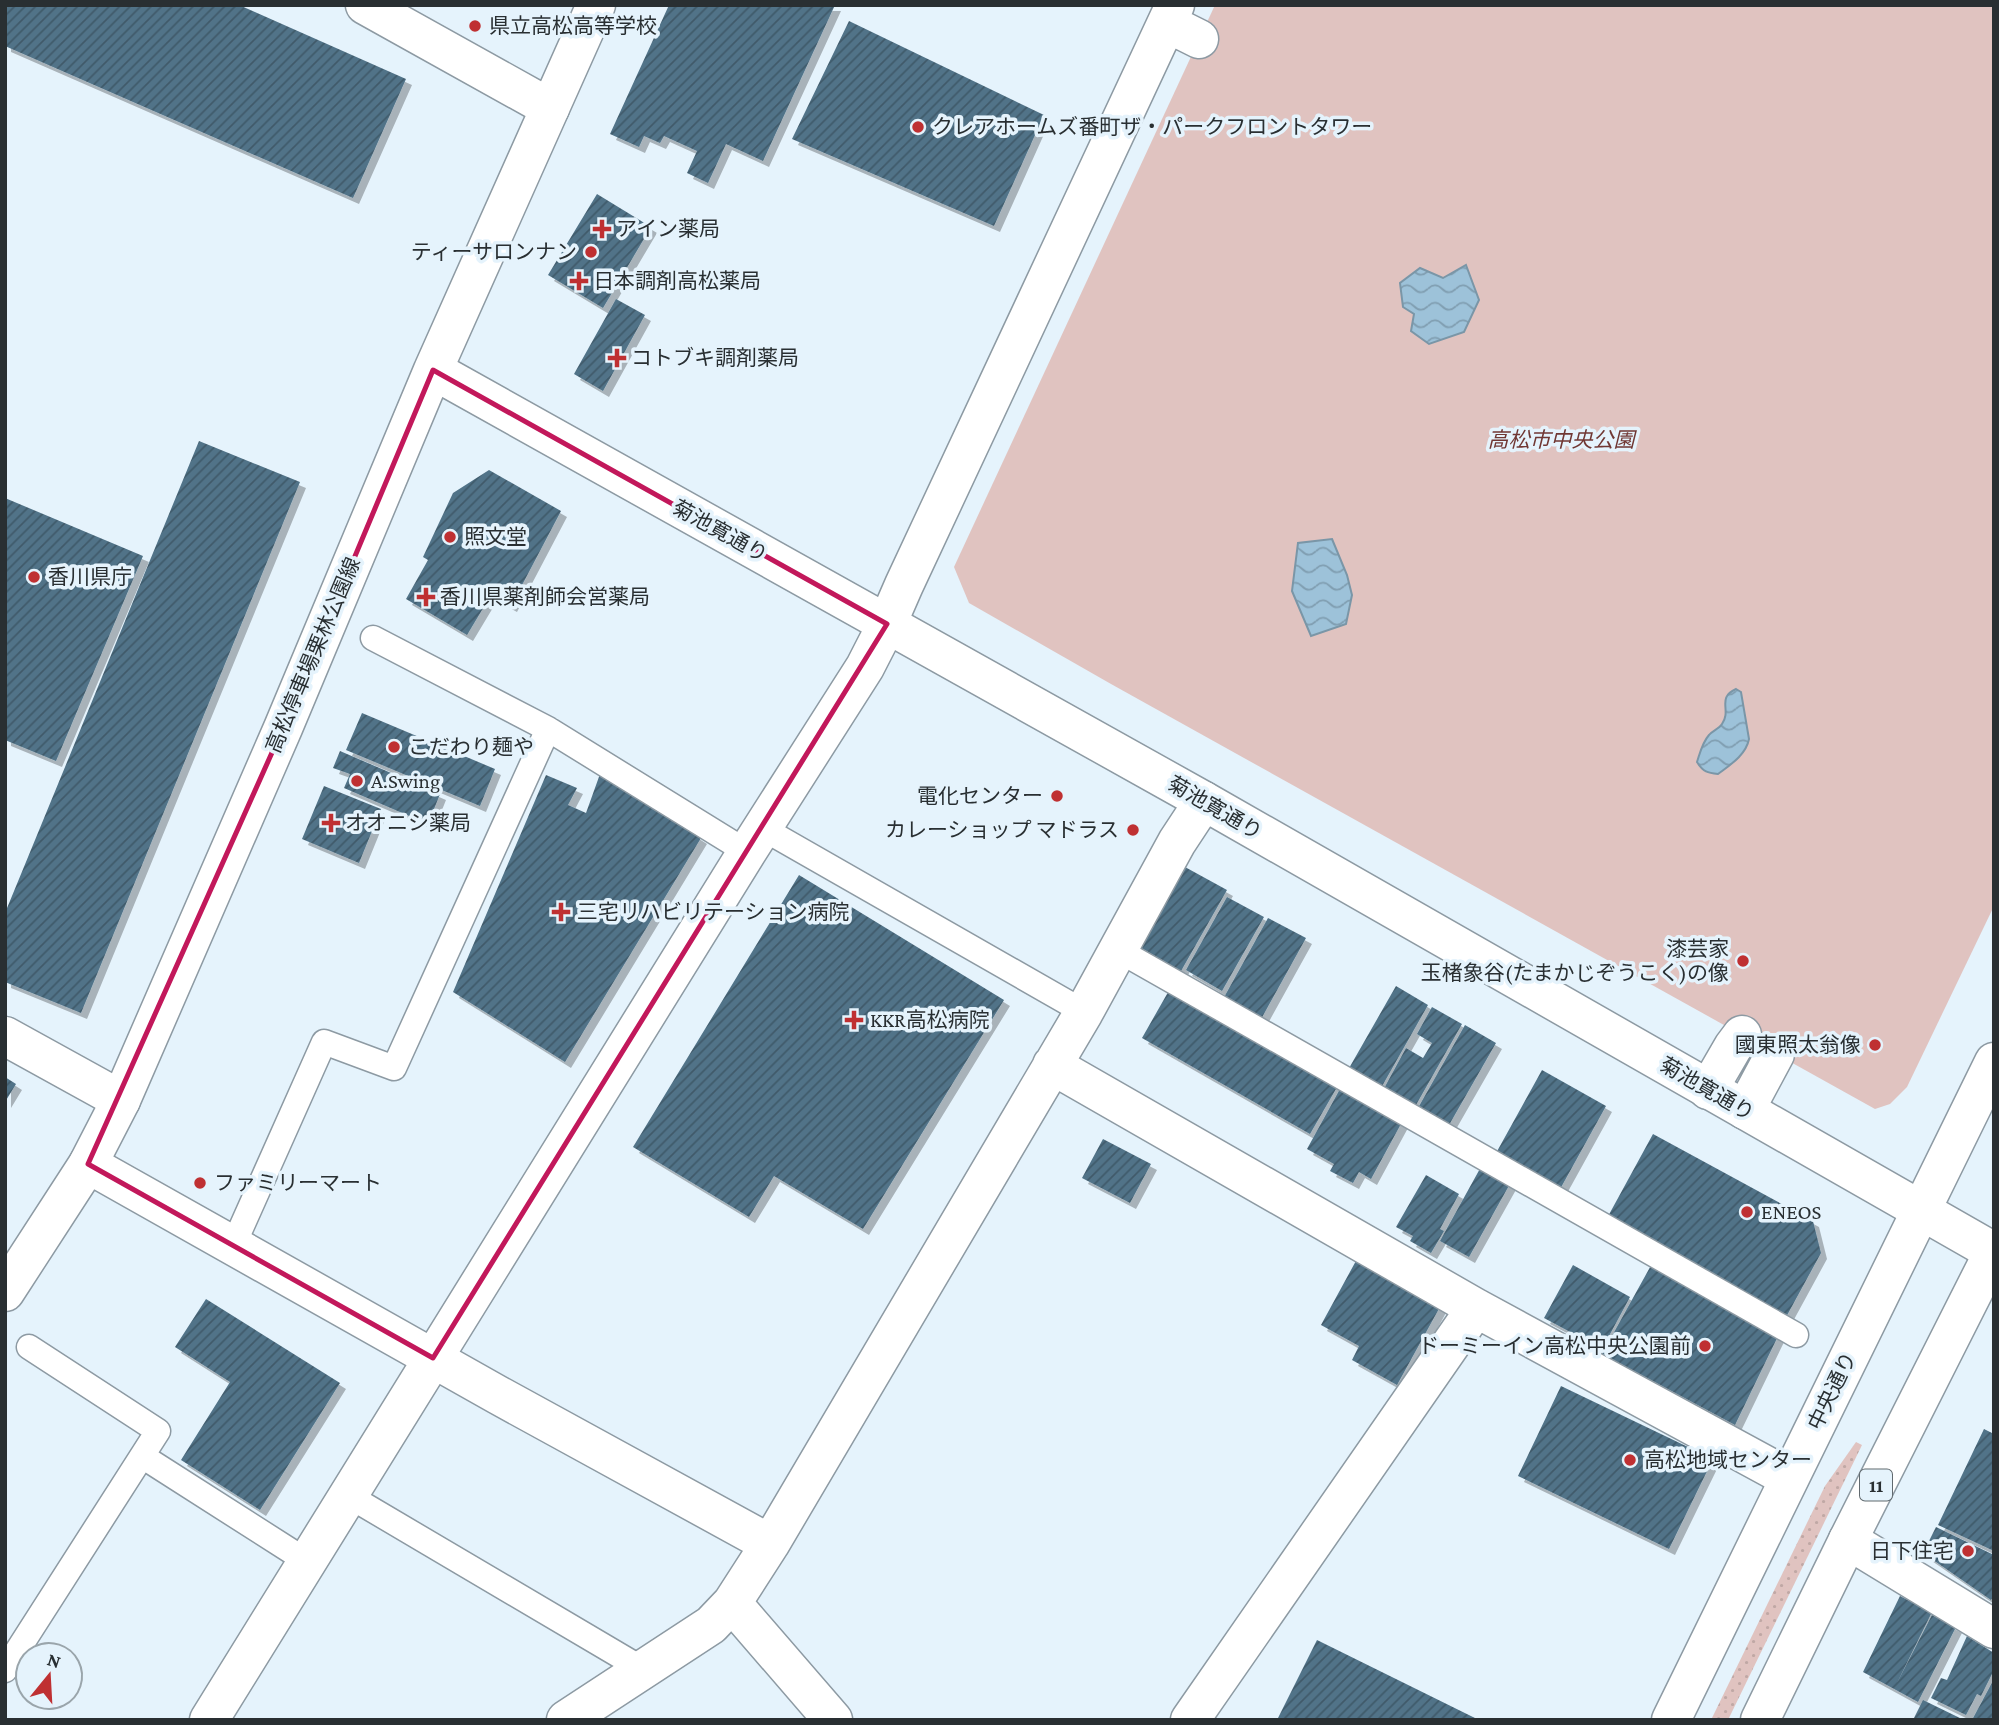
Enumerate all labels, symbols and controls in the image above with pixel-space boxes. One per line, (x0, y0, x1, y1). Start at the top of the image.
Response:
place label: 県立高松高等学校 (489, 14, 657, 38)
marker: 県立高松高等学校 (467, 18, 483, 34)
place label: クレアホームズ番町ザ・パークフロントタワー (932, 115, 1372, 139)
marker: クレアホームズ番町ザ・パークフロントタワー (910, 119, 926, 135)
place label: アイン薬局 (616, 217, 720, 241)
marker: アイン薬局 (594, 221, 610, 237)
place label: ティーサロンナン (411, 240, 577, 264)
marker: ティーサロンナン (583, 244, 599, 260)
place label: 日本調剤高松薬局 (593, 269, 761, 293)
marker: 日本調剤高松薬局 (571, 273, 587, 289)
place label: コトブキ調剤薬局 (631, 346, 799, 370)
marker: コトブキ調剤薬局 (609, 350, 625, 366)
park label: 高松市中央公園 (1488, 428, 1637, 452)
street label: 菊池寛通り (668, 495, 772, 567)
place label: 照文堂 (464, 525, 527, 549)
marker: 照文堂 (442, 529, 458, 545)
street label: 高松停車場栗林公園線 (261, 554, 365, 756)
place label: 香川県庁 (48, 565, 132, 589)
marker: 香川県庁 (26, 569, 42, 585)
place label: 香川県薬剤師会営薬局 (440, 585, 650, 609)
marker: 香川県薬剤師会営薬局 (418, 589, 434, 605)
place label: こだわり麺や (408, 735, 534, 759)
marker: こだわり麺や (386, 739, 402, 755)
place label: A.Swing (371, 769, 440, 793)
street label: 菊池寛通り (1164, 771, 1266, 845)
marker: A.Swing (349, 773, 365, 789)
place label: 電化センター (917, 784, 1043, 808)
marker: 電化センター (1049, 788, 1065, 804)
place label: オオニシ薬局 (345, 811, 471, 835)
marker: オオニシ薬局 (323, 815, 339, 831)
place label: カレーショップ マドラス (885, 818, 1119, 842)
marker: カレーショップ マドラス (1125, 822, 1141, 838)
place label: 三宅リハビリテーション病院 (577, 900, 850, 924)
marker: 三宅リハビリテーション病院 (551, 902, 571, 922)
place label: 漆芸家 玉楮象谷(たまかじぞうこく)の像 (1421, 937, 1729, 985)
marker: 漆芸家 玉楮象谷(たまかじぞうこく)の像 (1735, 953, 1751, 969)
place label: KKR高松病院 (870, 1008, 990, 1032)
marker: KKR高松病院 (844, 1010, 864, 1030)
place label: 國東照太翁像 (1735, 1033, 1861, 1057)
marker: 國東照太翁像 (1867, 1037, 1883, 1053)
street label: 菊池寛通り (1656, 1052, 1758, 1126)
place label: ファミリーマート (214, 1171, 382, 1195)
marker: ファミリーマート (192, 1175, 208, 1191)
place label: ENEOS (1761, 1200, 1822, 1224)
marker: ENEOS (1739, 1204, 1755, 1220)
place label: ドーミーイン高松中央公園前 (1418, 1334, 1691, 1358)
marker: ドーミーイン高松中央公園前 (1697, 1338, 1713, 1354)
street label: 中央通り (1803, 1348, 1861, 1434)
place label: 高松地域センター (1644, 1448, 1812, 1472)
marker: 高松地域センター (1622, 1452, 1638, 1468)
road number: 11 (1860, 1470, 1892, 1500)
place label: 日下住宅 (1870, 1539, 1954, 1563)
marker: 日下住宅 (1960, 1543, 1976, 1559)
north arrow (14, 1641, 84, 1711)
text: N (45, 1648, 64, 1672)

